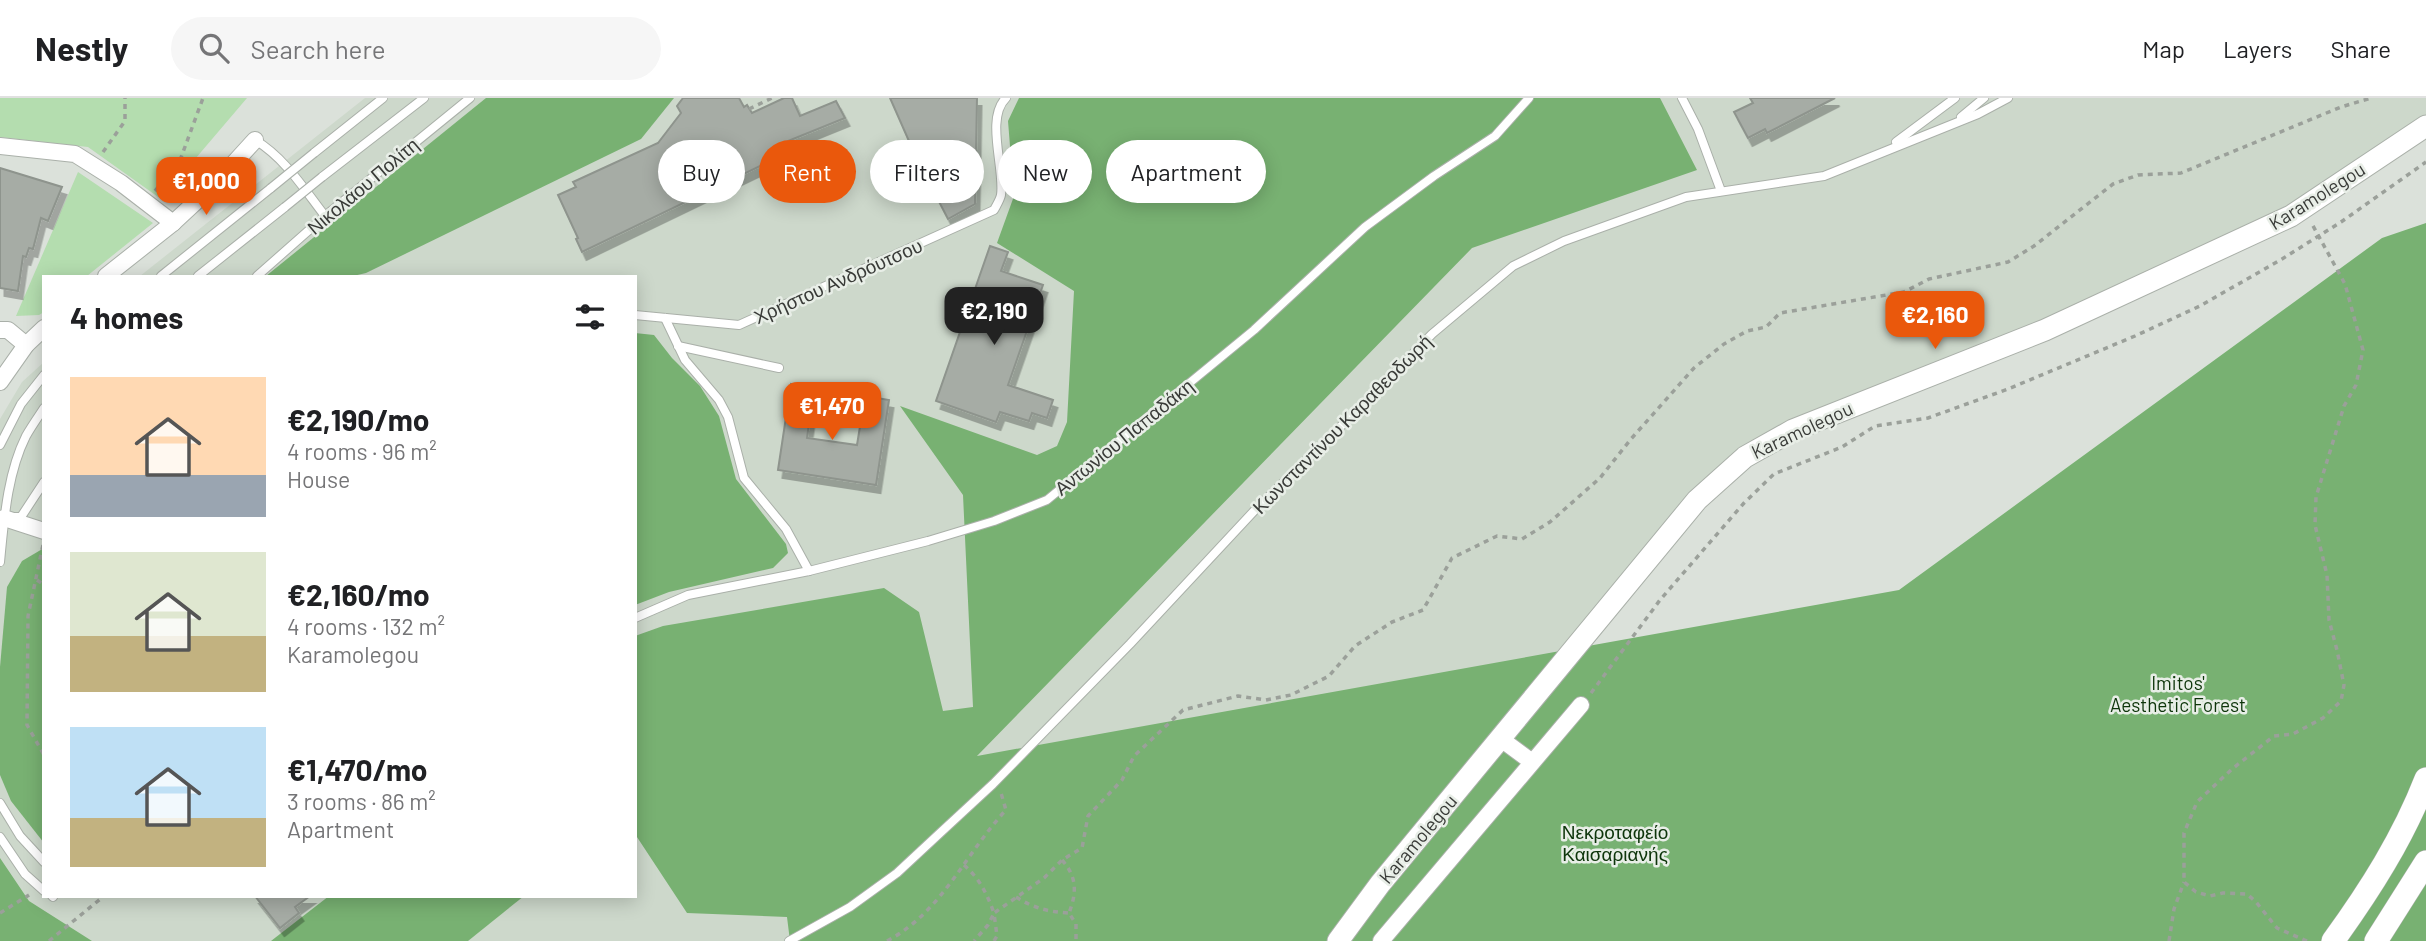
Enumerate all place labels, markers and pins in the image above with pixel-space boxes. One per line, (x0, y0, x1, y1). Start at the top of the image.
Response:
pin: €1,000 (149, 158, 263, 217)
pin: €2,190 (937, 288, 1051, 347)
pin: €2,160 (1878, 292, 1992, 351)
pin: €1,470 (775, 382, 889, 442)

